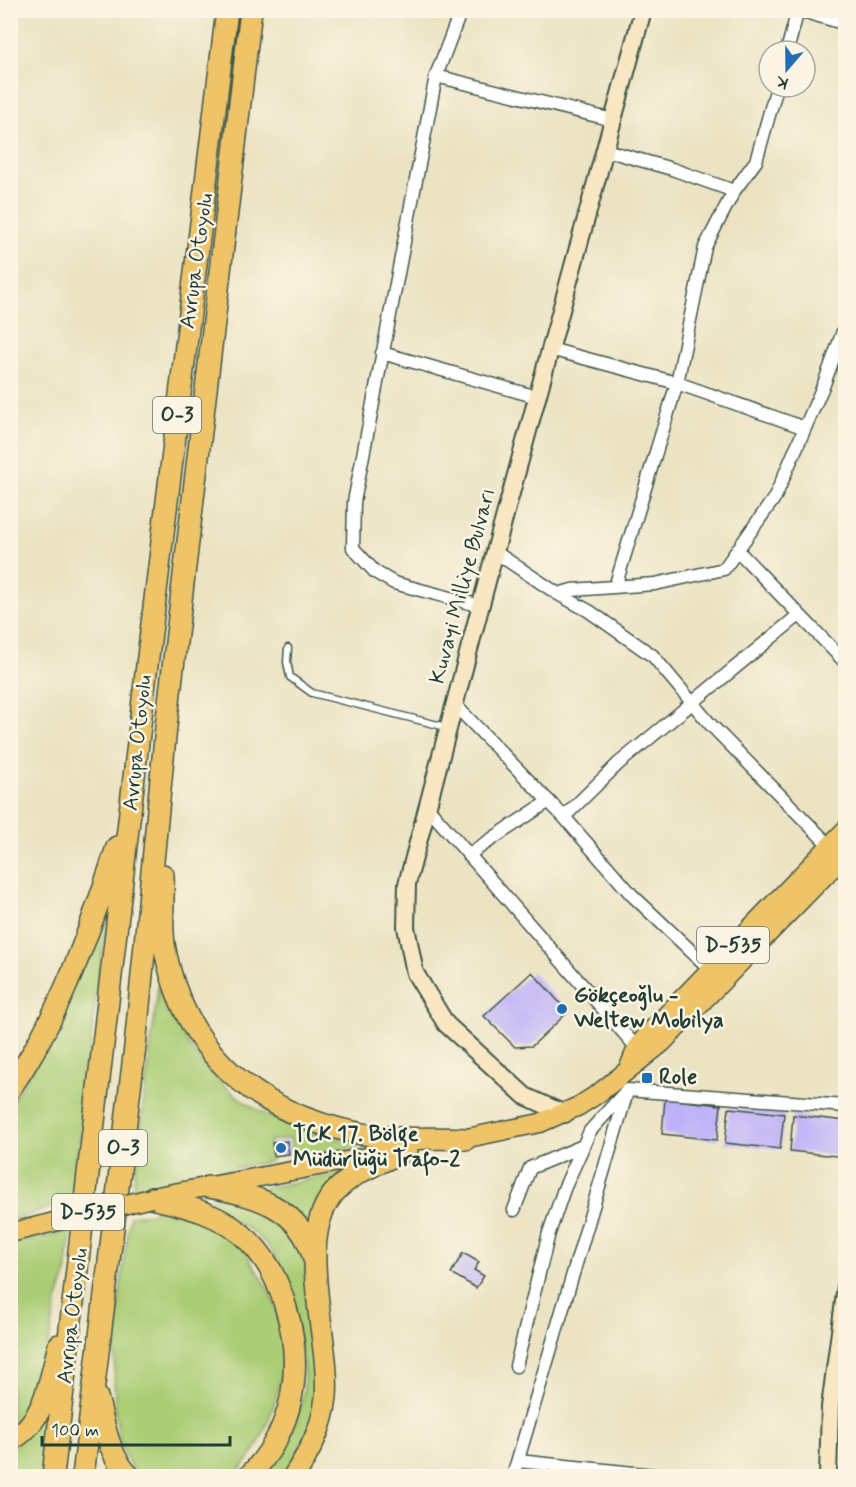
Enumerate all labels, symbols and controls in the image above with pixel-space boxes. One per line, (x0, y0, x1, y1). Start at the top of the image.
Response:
north arrow (757, 39, 817, 99)
text: K (773, 70, 791, 93)
street label: Avrupa Otoyolu (174, 191, 220, 331)
road number: O-3 (153, 397, 201, 433)
street label: Kuvayi Milliye Bulvarı (423, 485, 503, 687)
street label: Avrupa Otoyolu (117, 674, 159, 812)
road number: D-535 (697, 927, 769, 963)
place label: Gökçeoğlu - Weltew Mobilya (573, 982, 724, 1035)
marker: Gökçeoğlu - Weltew Mobilya (555, 1002, 569, 1016)
place label: Role (659, 1064, 697, 1092)
marker: Role (640, 1071, 654, 1085)
place label: TCK 17. Bölge Müdürlüğü Trafo-2 (293, 1121, 460, 1176)
road number: O-3 (99, 1130, 147, 1166)
marker: TCK 17. Bölge Müdürlüğü Trafo-2 (274, 1141, 288, 1155)
road number: D-535 (52, 1194, 124, 1230)
street label: Avrupa Otoyolu (51, 1246, 95, 1386)
scale bar (42, 1409, 230, 1447)
text: 100 m (51, 1419, 99, 1443)

